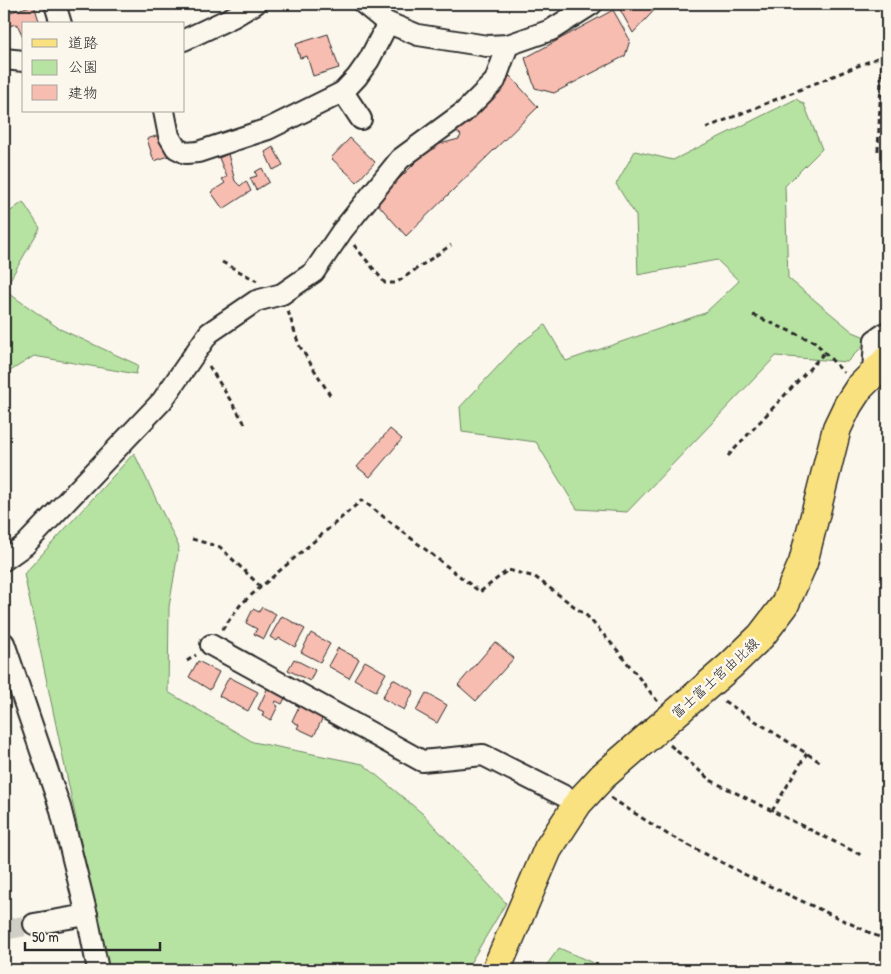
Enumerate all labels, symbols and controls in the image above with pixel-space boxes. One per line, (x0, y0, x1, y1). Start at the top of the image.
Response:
legend (22, 22, 185, 112)
text: 道路 (68, 32, 98, 53)
text: 公園 (68, 56, 98, 77)
text: 建物 (68, 82, 98, 103)
street label: 富士富士宮由比線 (667, 633, 763, 722)
scale bar (25, 919, 160, 951)
text: 50 m (32, 926, 59, 947)

